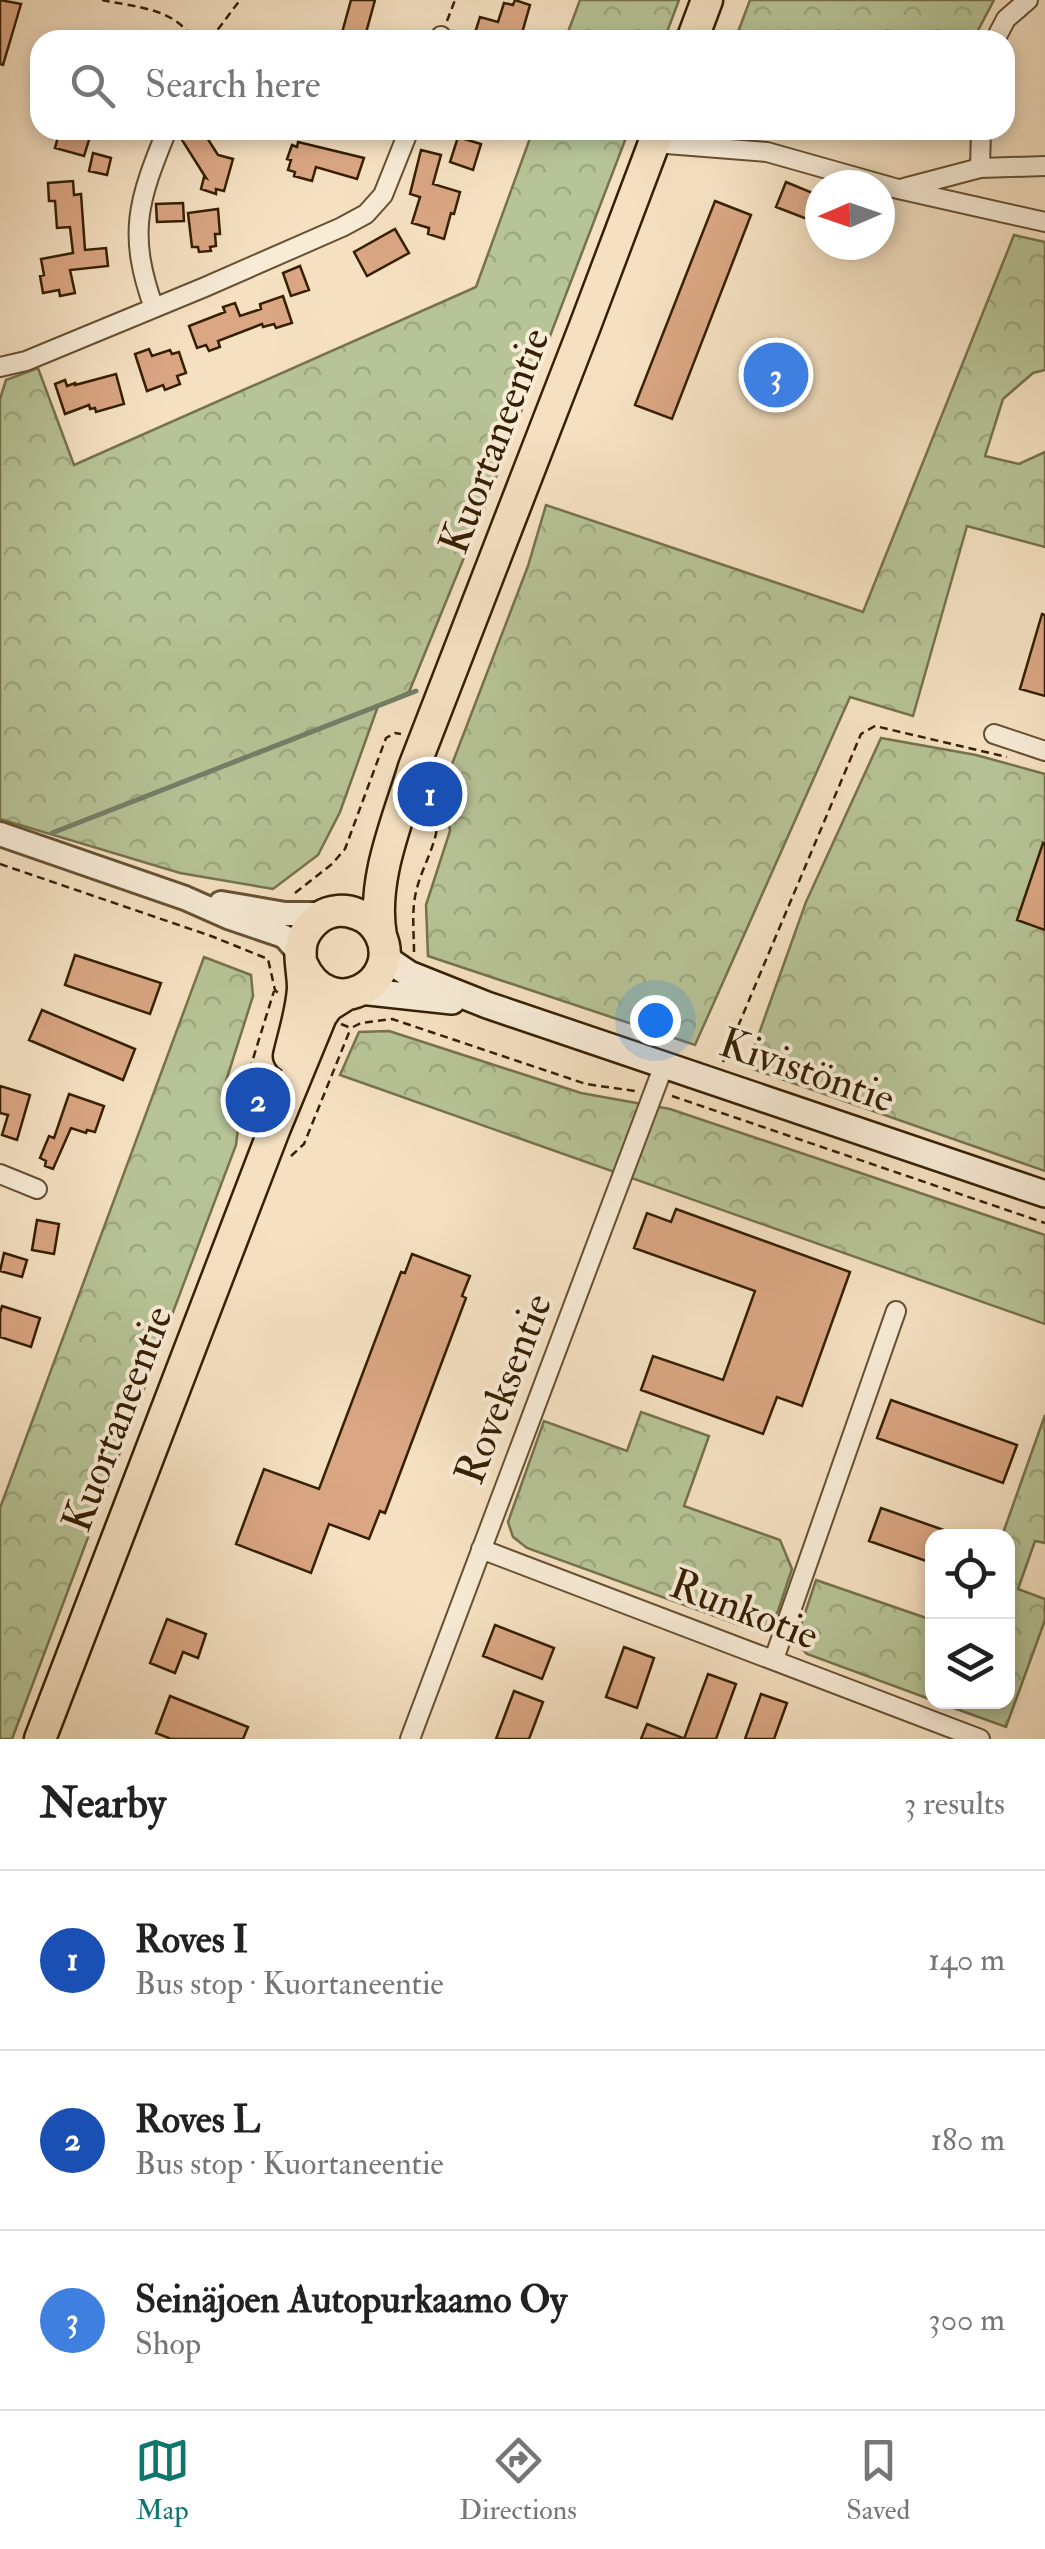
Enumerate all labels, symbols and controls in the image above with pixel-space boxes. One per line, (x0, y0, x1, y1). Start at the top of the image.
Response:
search box (30, 30, 1015, 140)
icon: search (65, 58, 120, 113)
text: Search here (145, 61, 321, 109)
north arrow (805, 170, 895, 260)
street label: Kuortaneentie (428, 321, 562, 561)
pin: 3 (744, 338, 808, 412)
pin: 1 (398, 756, 462, 832)
your location (630, 995, 681, 1046)
street label: Kivistöntie (713, 1017, 901, 1125)
pin: 2 (226, 1062, 290, 1138)
street label: Roveksentie (444, 1286, 564, 1492)
street label: Kuortaneentie (51, 1299, 185, 1539)
map controls (925, 1529, 1015, 1709)
button: locate (925, 1529, 1015, 1619)
street label: Runkotie (662, 1558, 826, 1662)
button: layers (925, 1619, 1015, 1709)
text: Nearby (40, 1778, 166, 1830)
text: 3 results (904, 1784, 1005, 1824)
text: Roves I (135, 1916, 248, 1964)
text: 1 (67, 1940, 78, 1980)
text: 140 m (928, 1940, 1005, 1980)
text: Bus stop · Kuortaneentie (135, 1964, 444, 2004)
text: Roves L (135, 2096, 260, 2144)
text: 2 (64, 2120, 81, 2160)
text: 180 m (931, 2120, 1005, 2160)
text: Bus stop · Kuortaneentie (135, 2144, 444, 2184)
text: Seinäjoen Autopurkaamo Oy (135, 2276, 567, 2324)
text: 3 (66, 2300, 79, 2340)
text: 300 m (928, 2300, 1005, 2340)
text: Shop (135, 2324, 201, 2364)
tab: Map (135, 2433, 190, 2528)
tab: Directions (459, 2433, 577, 2528)
tab: Saved (846, 2433, 910, 2528)

